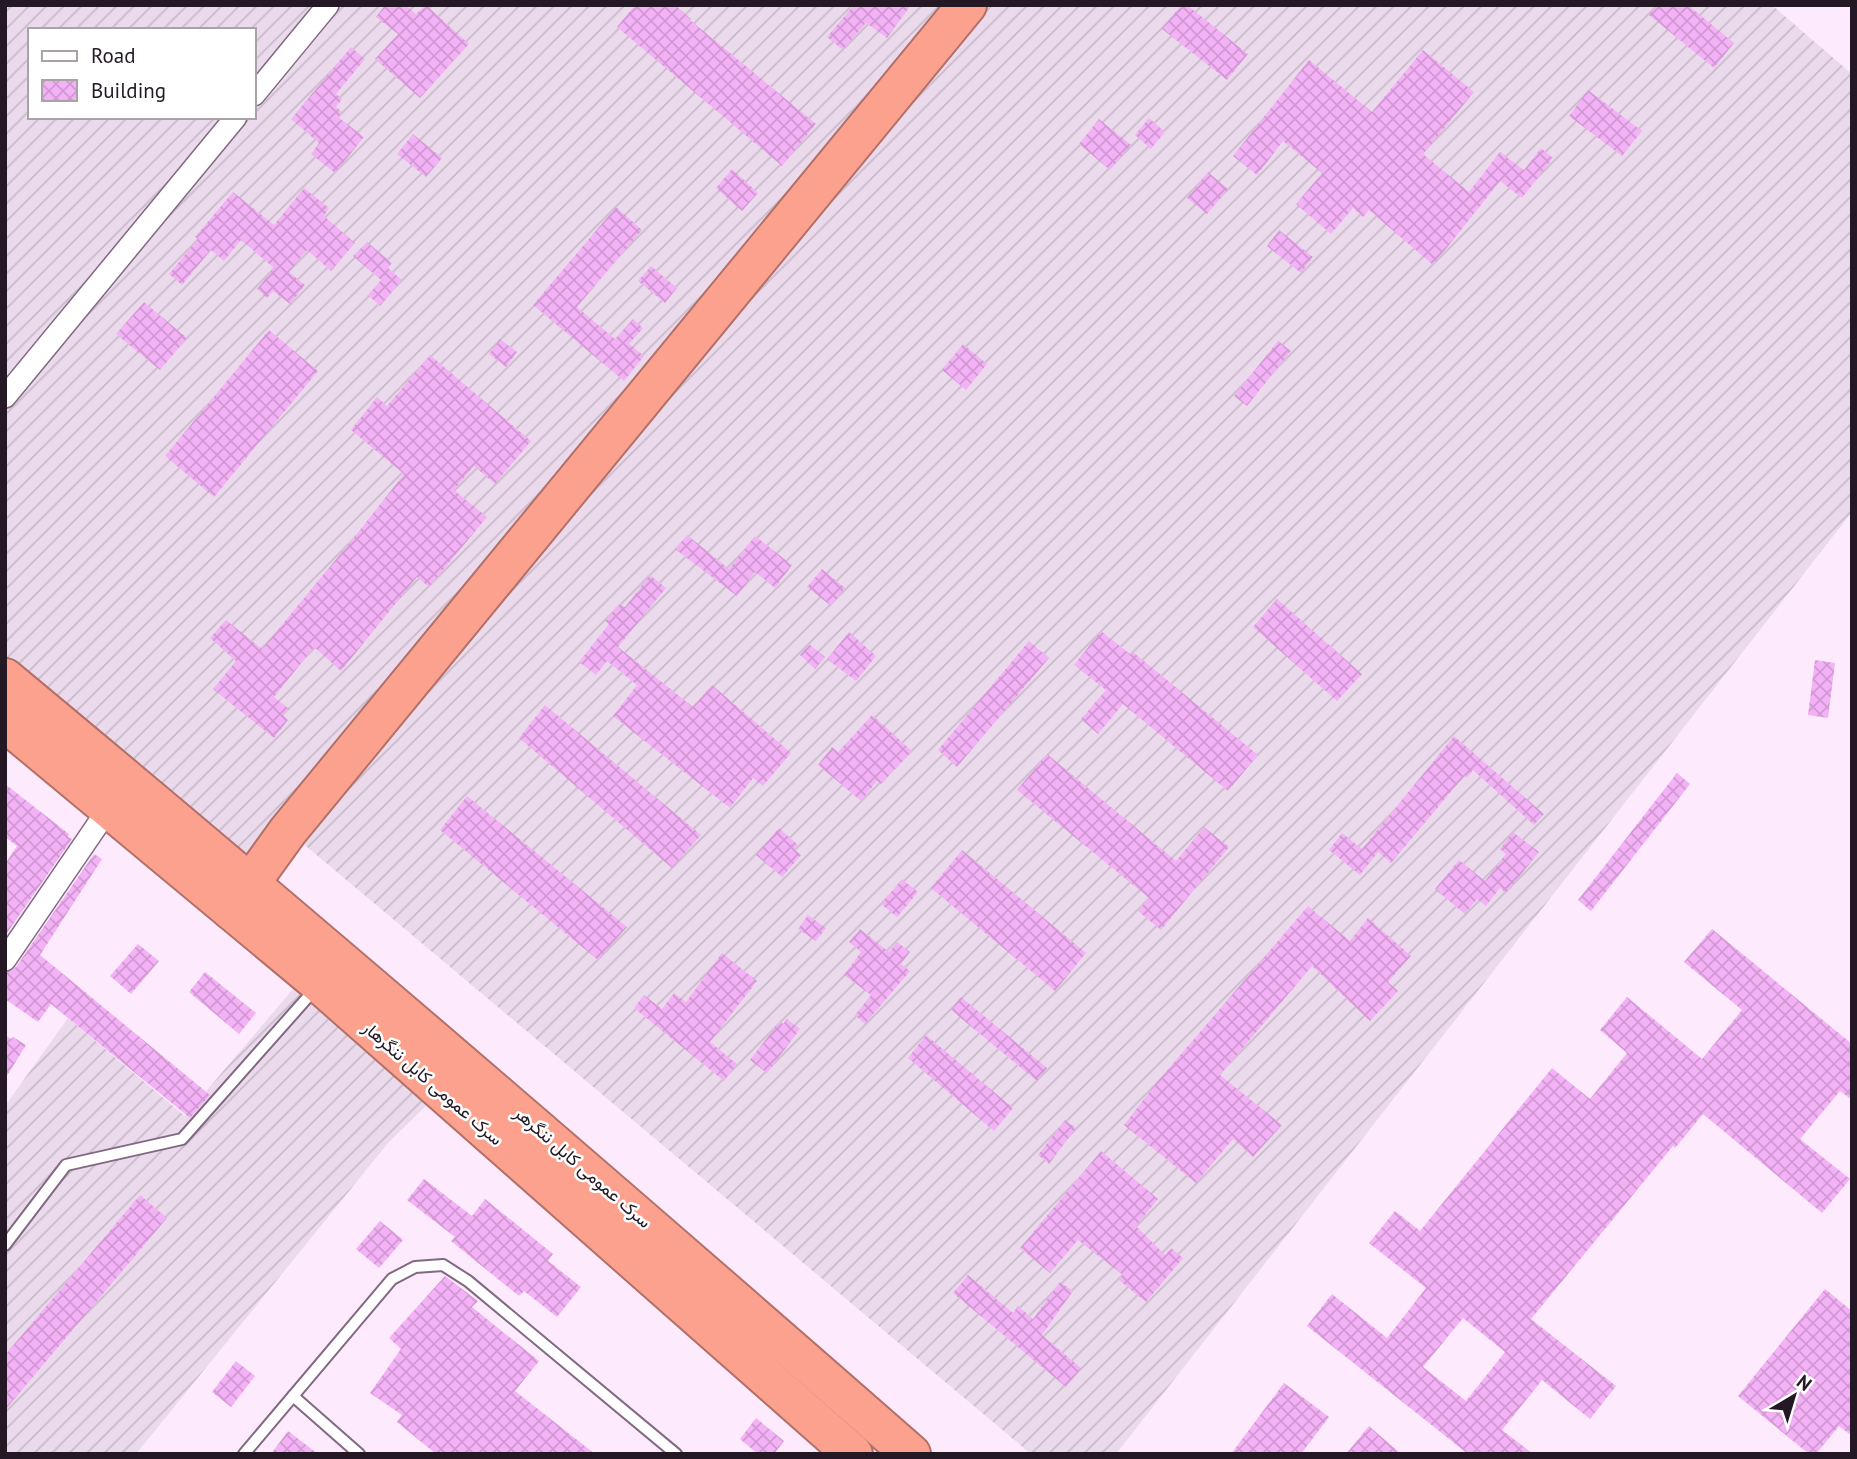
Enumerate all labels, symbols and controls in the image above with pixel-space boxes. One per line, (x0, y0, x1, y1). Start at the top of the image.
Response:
legend (28, 28, 256, 119)
text: Road (91, 42, 135, 69)
text: Building (91, 77, 166, 104)
street label: سرک عمومی کابل ننگرهار (357, 1015, 508, 1150)
street label: سرک عمومی کابل ننگرهر (509, 1100, 656, 1233)
north arrow (1759, 1361, 1829, 1431)
text: N (1792, 1369, 1817, 1396)

